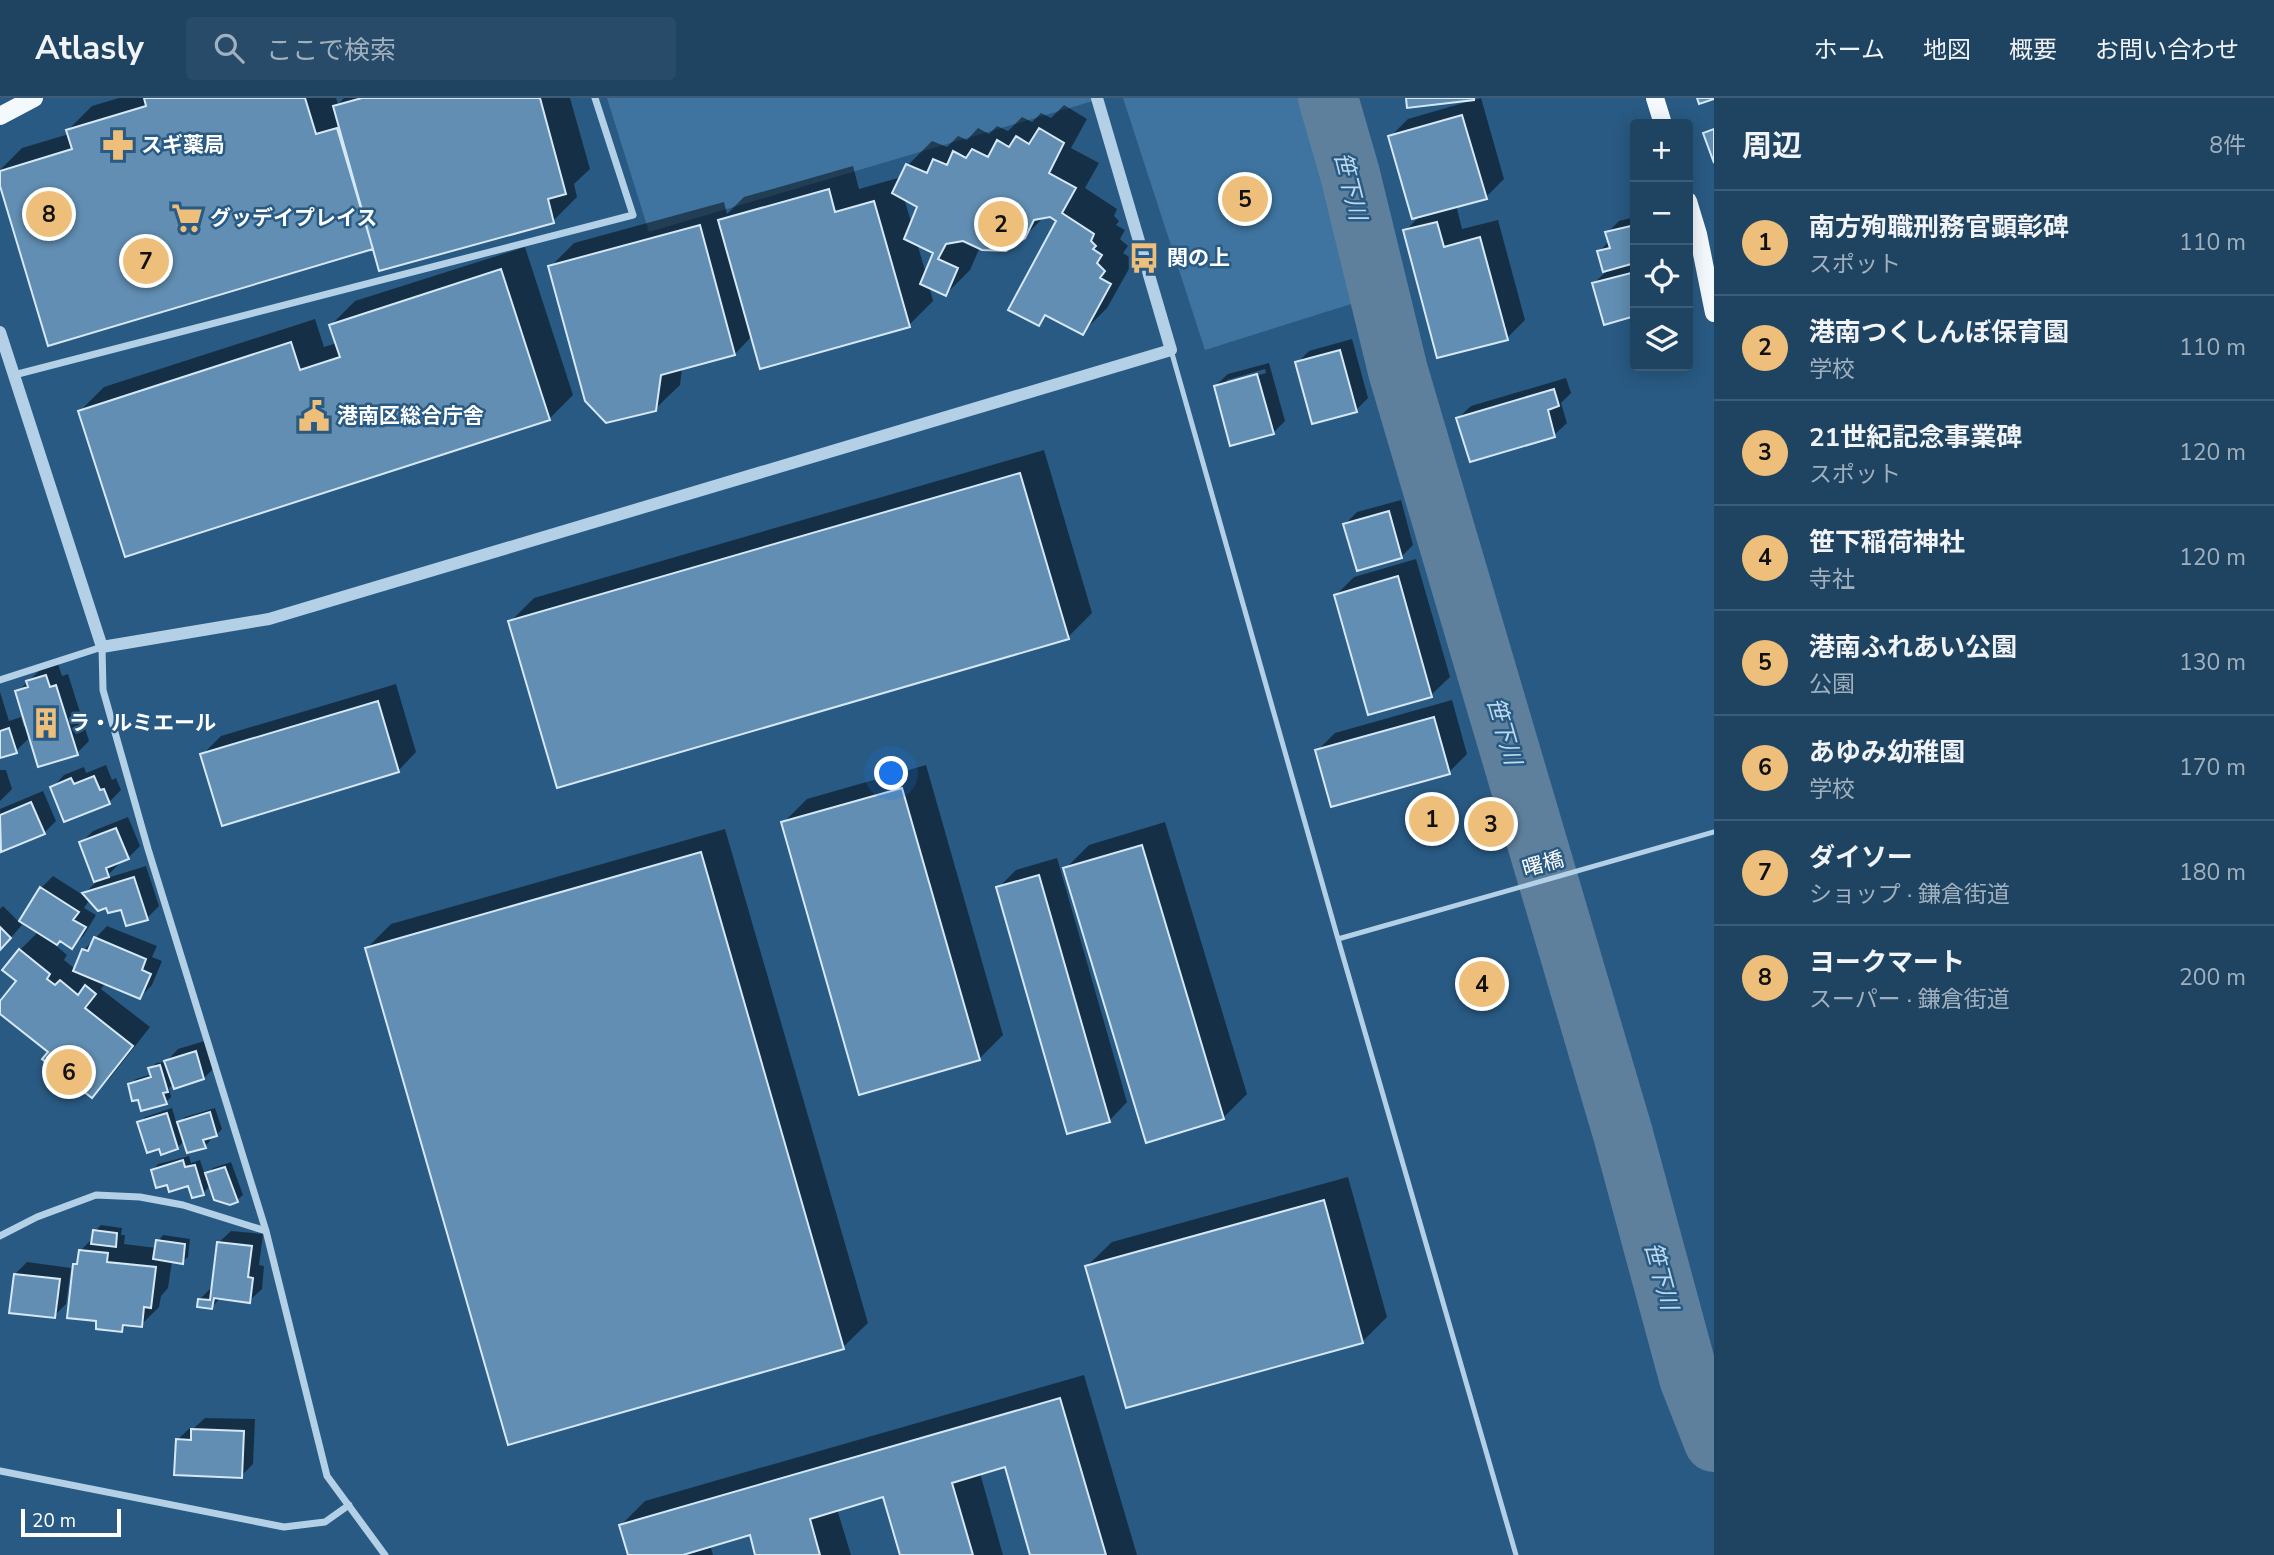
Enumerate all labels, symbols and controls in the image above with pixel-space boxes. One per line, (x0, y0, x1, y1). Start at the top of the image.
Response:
search box (186, 17, 676, 80)
text: Atlasly (35, 26, 144, 71)
icon: search (210, 29, 248, 67)
text: ここで検索 (266, 33, 396, 68)
text: ホーム (1814, 34, 1885, 66)
text: 地図 (1923, 34, 1971, 66)
text: 概要 (2009, 34, 2057, 66)
text: お問い合わせ (2095, 34, 2239, 66)
map controls (1630, 119, 1693, 371)
button: + (1630, 119, 1693, 182)
text: 周辺 (1742, 126, 1802, 167)
pharmacy icon: スギ薬局 (101, 128, 135, 162)
text: 8件 (2209, 130, 2246, 161)
place label: スギ薬局 (141, 131, 225, 159)
water label: 笹下川 (1327, 149, 1374, 226)
pin: 5 (1222, 173, 1268, 225)
button: − (1630, 182, 1693, 245)
pin: 8 (26, 188, 72, 240)
pin: 2 (978, 198, 1024, 250)
supermarket icon: グッデイプレイス (170, 201, 204, 235)
place label: グッデイプレイス (210, 204, 377, 232)
text: 南方殉職刑務官顕彰碑 (1809, 210, 2069, 245)
text: 1 (1758, 227, 1772, 258)
text: 110 m (2179, 227, 2246, 258)
pin: 7 (123, 235, 169, 287)
bus stop icon: 関の上 (1127, 241, 1161, 275)
place label: 関の上 (1167, 244, 1230, 272)
button: locate (1630, 245, 1693, 308)
text: スポット (1809, 249, 1901, 280)
button: layers (1630, 308, 1693, 371)
text: 港南つくしんぼ保育園 (1809, 315, 2069, 350)
text: 2 (1758, 332, 1772, 363)
text: 110 m (2179, 332, 2246, 363)
text: 学校 (1809, 354, 1855, 385)
public building icon: 港南区総合庁舎 (297, 399, 331, 433)
place label: 港南区総合庁舎 (337, 402, 484, 430)
text: 21世紀記念事業碑 (1809, 420, 2022, 455)
text: 3 (1758, 437, 1772, 468)
text: 120 m (2179, 437, 2246, 468)
text: スポット (1809, 459, 1901, 490)
text: 笹下稲荷神社 (1809, 525, 1965, 560)
text: 4 (1758, 542, 1772, 573)
text: 120 m (2179, 542, 2246, 573)
text: 寺社 (1809, 564, 1855, 595)
text: 港南ふれあい公園 (1809, 630, 2017, 665)
text: 5 (1758, 647, 1772, 678)
text: 130 m (2179, 647, 2246, 678)
text: 公園 (1809, 669, 1855, 700)
water label: 笹下川 (1480, 694, 1529, 771)
building icon: ラ・ルミエール (29, 706, 63, 740)
place label: ラ・ルミエール (69, 709, 216, 737)
text: あゆみ幼稚園 (1809, 735, 1965, 770)
text: 6 (1758, 752, 1772, 783)
text: 170 m (2179, 752, 2246, 783)
your location (874, 756, 908, 790)
text: 学校 (1809, 774, 1855, 805)
pin: 1 (1409, 793, 1455, 845)
pin: 3 (1468, 798, 1514, 850)
text: ダイソー (1809, 840, 1913, 875)
street label: 曙橋 (1519, 845, 1567, 883)
text: 7 (1758, 857, 1772, 888)
text: 180 m (2179, 857, 2246, 888)
text: ショップ · 鎌倉街道 (1809, 879, 2010, 910)
text: ヨークマート (1809, 945, 1965, 980)
pin: 4 (1459, 958, 1505, 1010)
text: 8 (1758, 962, 1772, 993)
text: 200 m (2179, 962, 2246, 993)
text: スーパー · 鎌倉街道 (1809, 984, 2010, 1015)
pin: 6 (46, 1046, 92, 1098)
water label: 笹下川 (1637, 1239, 1686, 1316)
scale bar (21, 1506, 121, 1538)
text: 20 m (32, 1508, 76, 1534)

